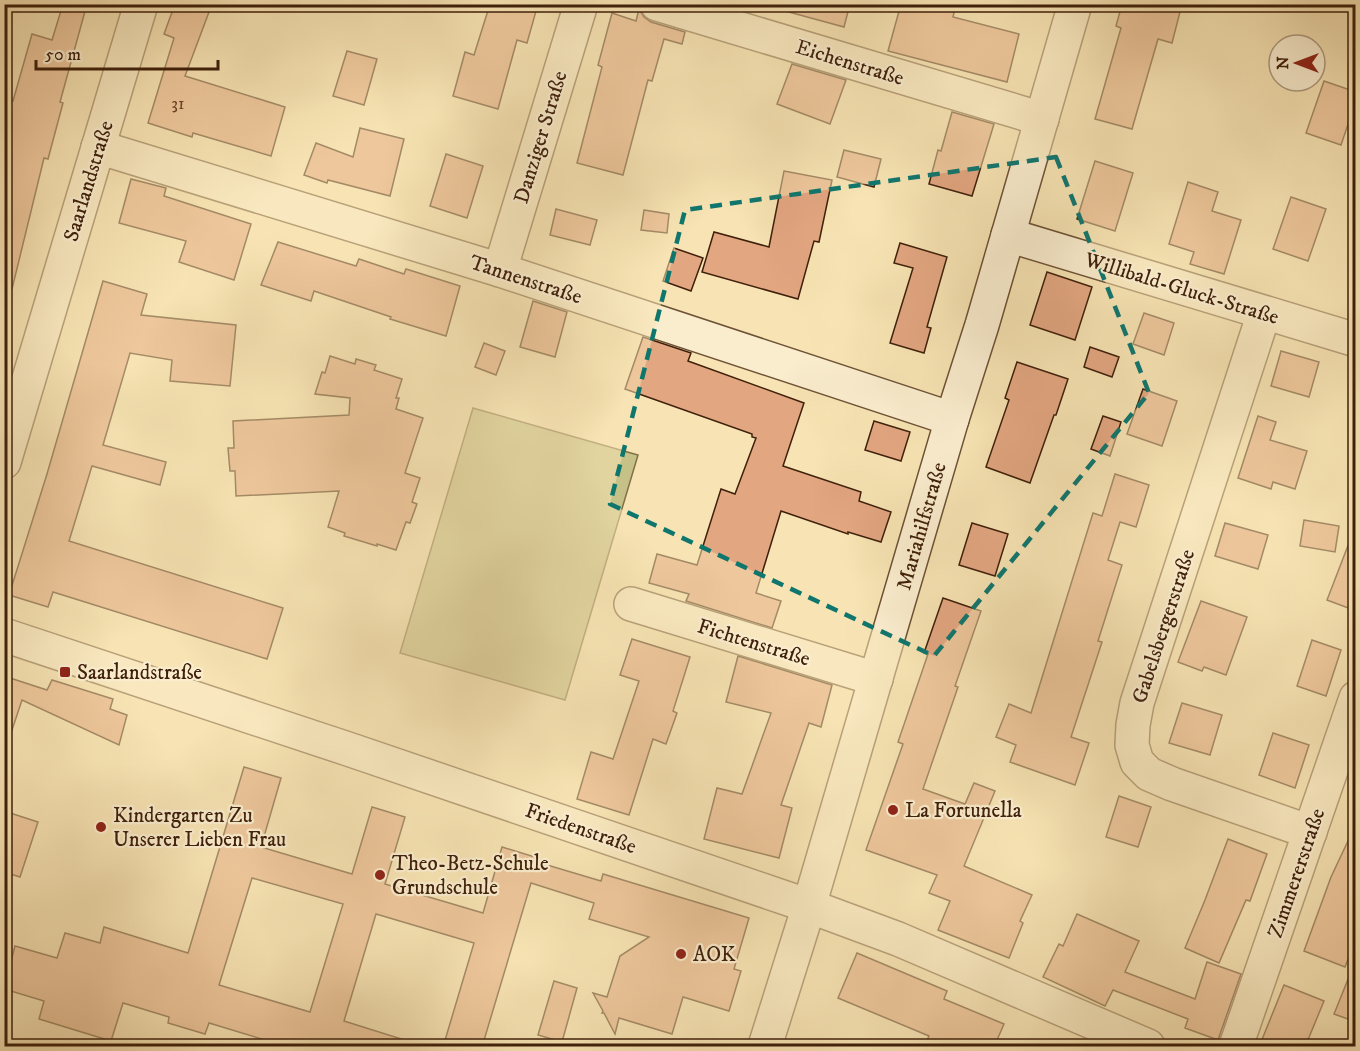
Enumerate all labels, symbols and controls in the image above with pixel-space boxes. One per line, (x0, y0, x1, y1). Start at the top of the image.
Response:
scale bar (36, 33, 218, 71)
north arrow (1267, 33, 1327, 93)
street label: Eichenstraße (792, 34, 907, 92)
text: 50 m (45, 44, 81, 66)
text: N (1273, 56, 1293, 70)
street label: Danziger Straße (508, 68, 574, 207)
house number: 31 (171, 93, 185, 115)
street label: Saarlandstraße (58, 117, 120, 245)
street label: Willibald-Gluck-Straße (1081, 247, 1282, 331)
street label: Tannenstraße (466, 250, 585, 310)
street label: Mariahilfstraße (891, 459, 953, 593)
street label: Gabelsbergerstraße (1127, 546, 1201, 707)
street label: Fichtenstraße (694, 613, 813, 673)
place label: Saarlandstraße (77, 660, 202, 686)
marker: Saarlandstraße (58, 665, 72, 679)
street label: Friedenstraße (522, 798, 640, 860)
place label: La Fortunella (905, 798, 1022, 824)
place label: Kindergarten Zu Unserer Lieben Frau (113, 803, 286, 853)
marker: La Fortunella (886, 803, 900, 817)
street label: Zimmererstraße (1263, 805, 1331, 942)
marker: Kindergarten Zu Unserer Lieben Frau (94, 820, 108, 834)
place label: Theo-Betz-Schule Grundschule (392, 851, 549, 901)
marker: Theo-Betz-Schule Grundschule (373, 868, 387, 882)
place label: AOK (693, 942, 736, 968)
marker: AOK (674, 947, 688, 961)

